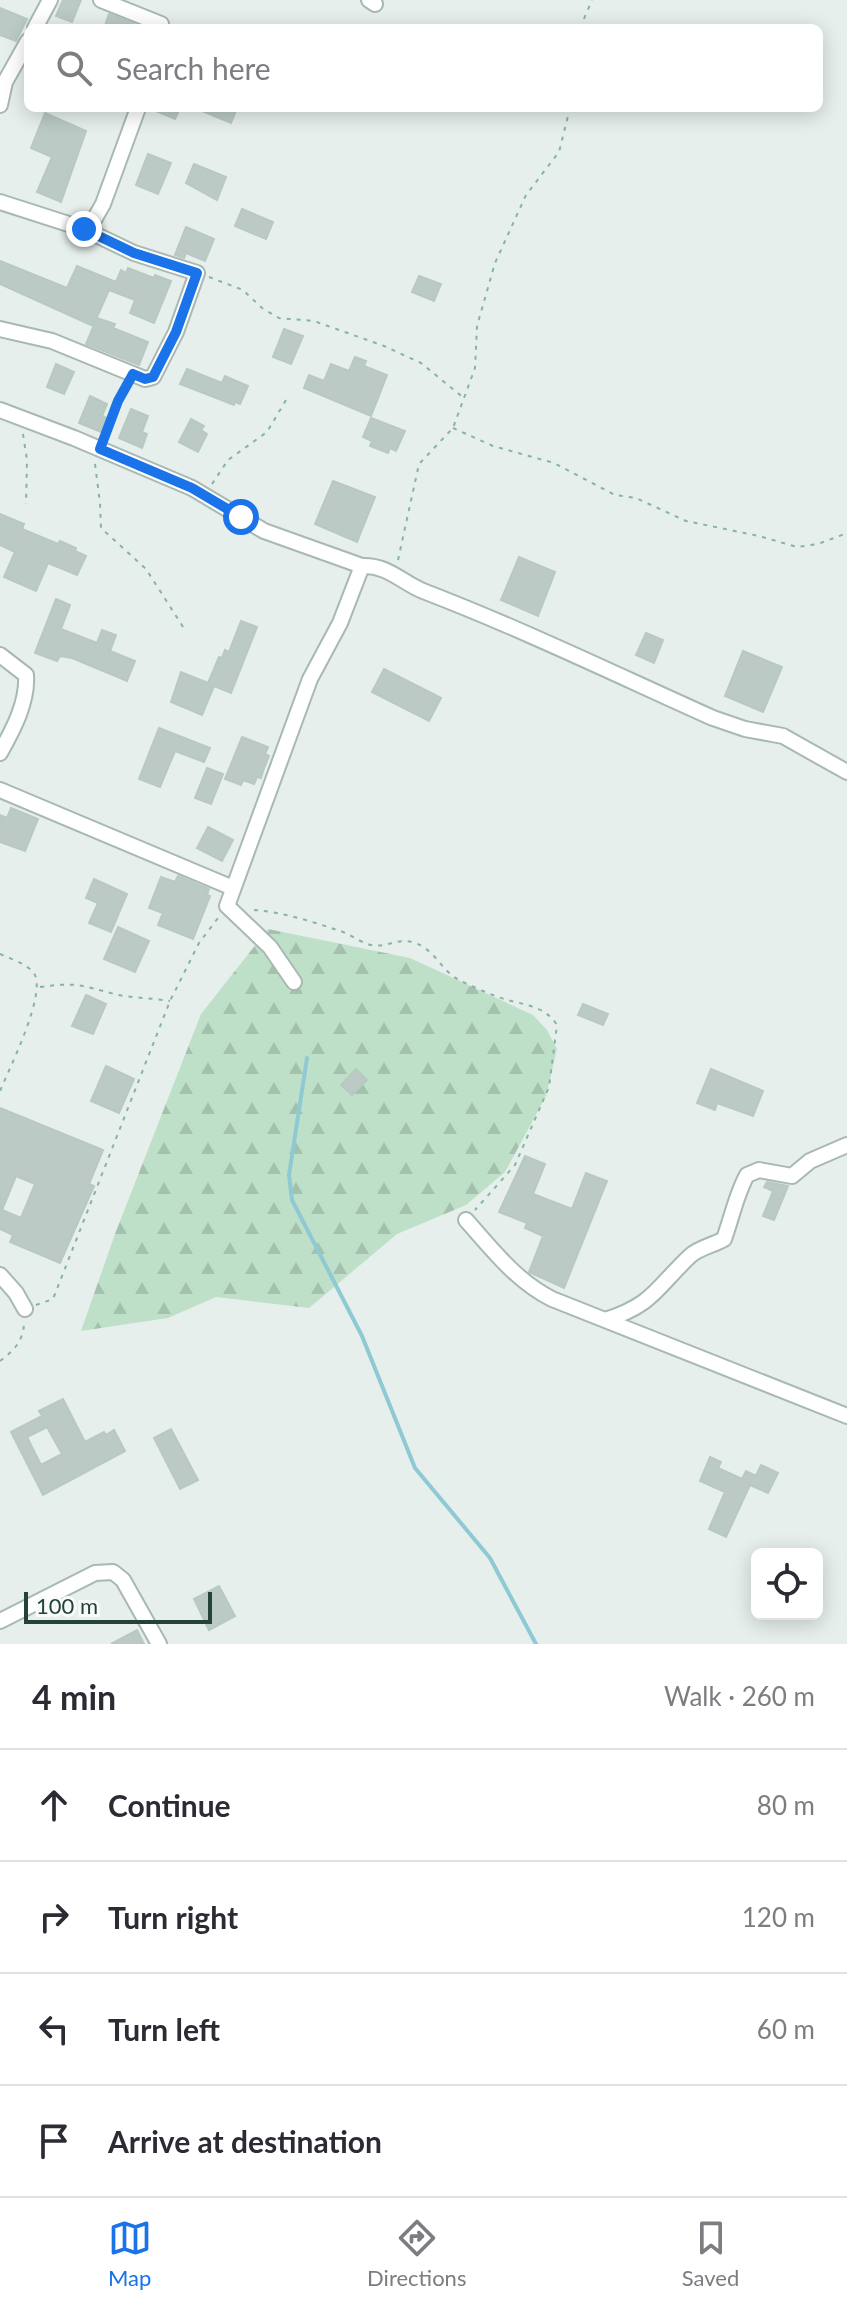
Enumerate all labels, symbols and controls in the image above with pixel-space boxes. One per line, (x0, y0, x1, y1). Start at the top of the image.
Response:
search box (24, 24, 823, 112)
icon: search (52, 46, 96, 90)
text: Search here (116, 50, 271, 86)
route end (66, 211, 102, 247)
route start (223, 499, 259, 535)
map controls (751, 1548, 823, 1620)
button: locate (751, 1548, 823, 1620)
scale bar (24, 1588, 212, 1624)
text: 100 m (36, 1592, 98, 1619)
text: 4 min (32, 1676, 116, 1717)
text: Walk · 260 m (664, 1680, 815, 1712)
icon: ahead (32, 1783, 76, 1827)
text: Continue (108, 1787, 231, 1823)
text: 80 m (757, 1789, 815, 1821)
icon: right (32, 1895, 76, 1939)
text: Turn right (108, 1899, 238, 1935)
text: 120 m (742, 1901, 815, 1933)
icon: left (32, 2007, 76, 2051)
text: Turn left (108, 2011, 220, 2047)
text: 60 m (757, 2013, 815, 2045)
icon: arrive (32, 2119, 76, 2163)
text: Arrive at destination (108, 2123, 382, 2159)
tab: Map (108, 2216, 152, 2291)
tab: Directions (367, 2216, 466, 2291)
tab: Saved (682, 2216, 739, 2291)

